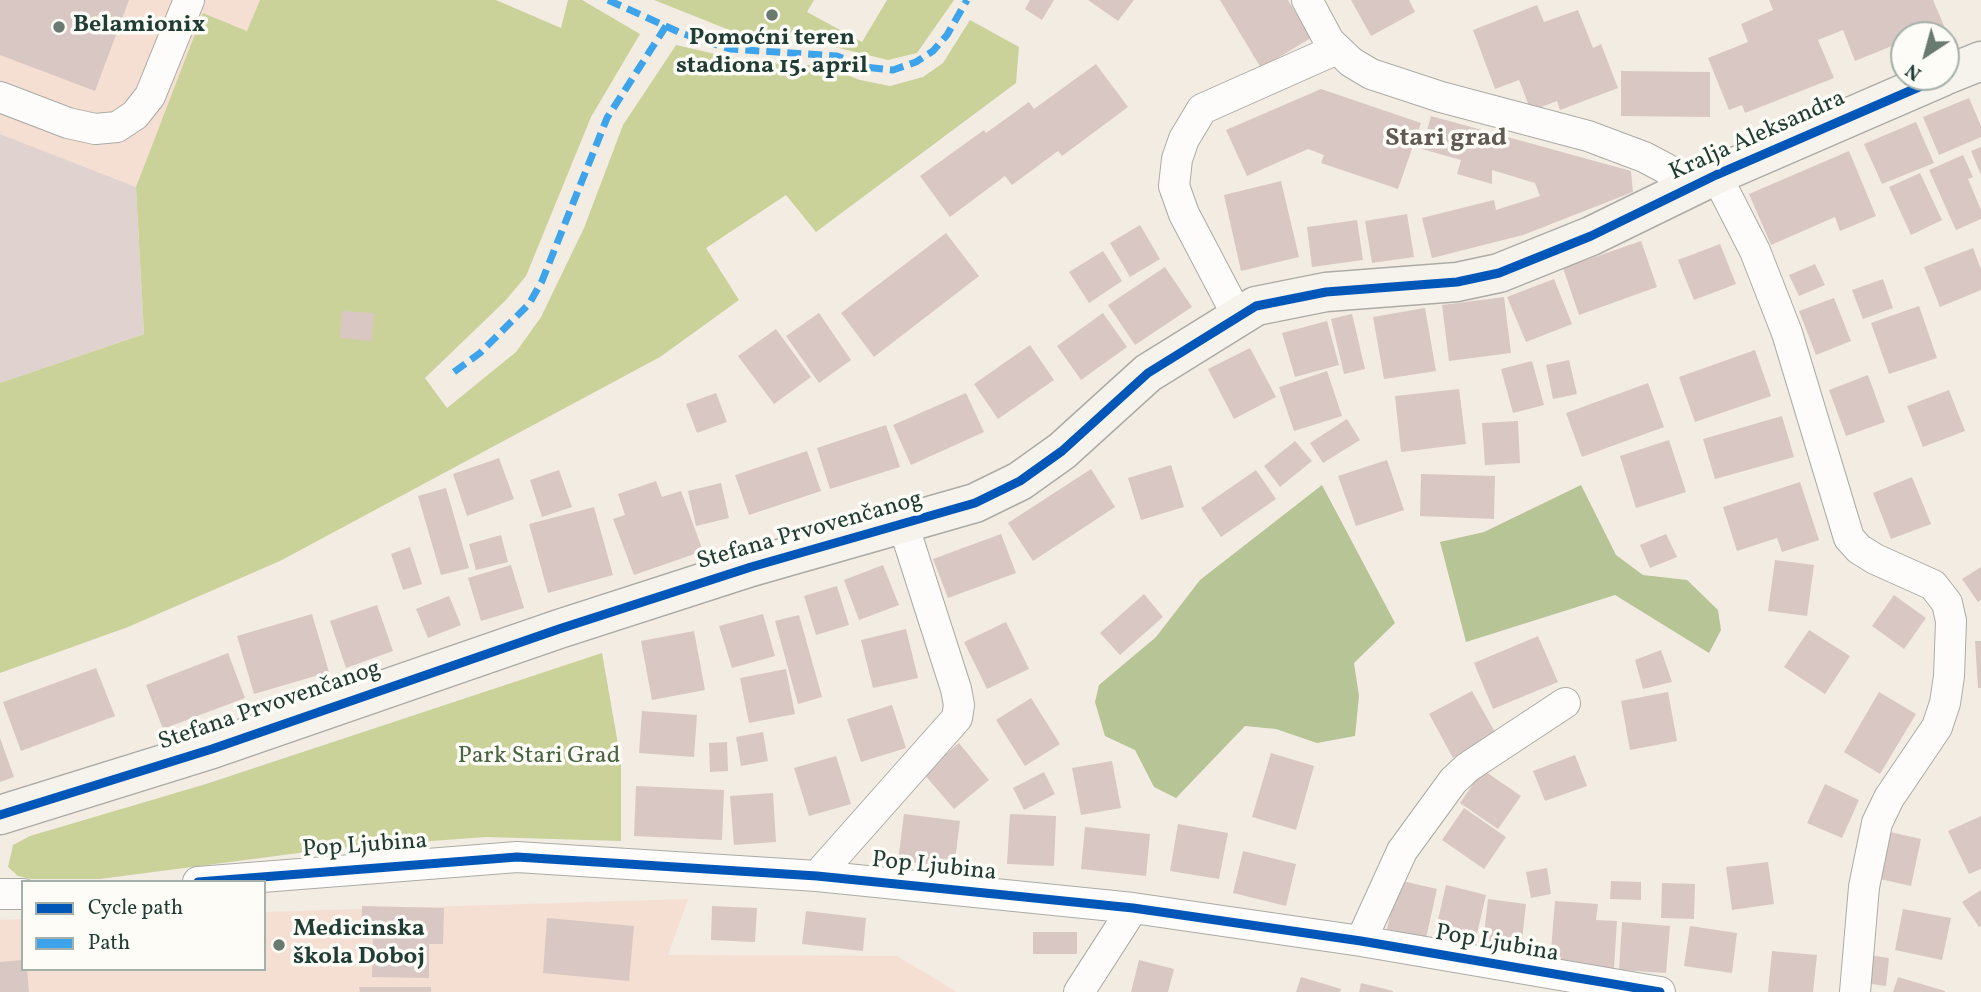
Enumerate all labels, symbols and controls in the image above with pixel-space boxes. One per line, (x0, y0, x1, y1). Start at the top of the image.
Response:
marker: Pomoćni teren stadiona 15. april (764, 7, 780, 23)
place label: Belamionix (73, 13, 205, 41)
marker: Belamionix (51, 19, 67, 35)
north arrow (1890, 21, 1960, 91)
place label: Pomoćni teren stadiona 15. april (676, 26, 868, 82)
text: N (1901, 57, 1927, 86)
street label: Kralja Aleksandra (1666, 85, 1850, 189)
district label: Stari grad (1385, 124, 1507, 156)
street label: Stefana Prvovenčanog (694, 486, 926, 578)
street label: Stefana Prvovenčanog (155, 655, 385, 759)
park label: Park Stari Grad (458, 744, 620, 772)
street label: Pop Ljubina (302, 828, 428, 866)
street label: Pop Ljubina (870, 847, 998, 889)
legend (21, 880, 266, 971)
text: Cycle path (88, 894, 183, 923)
place label: Medicinska škola Doboj (293, 917, 425, 973)
street label: Pop Ljubina (1433, 920, 1561, 970)
text: Path (88, 929, 130, 958)
marker: Medicinska škola Doboj (271, 937, 287, 953)

